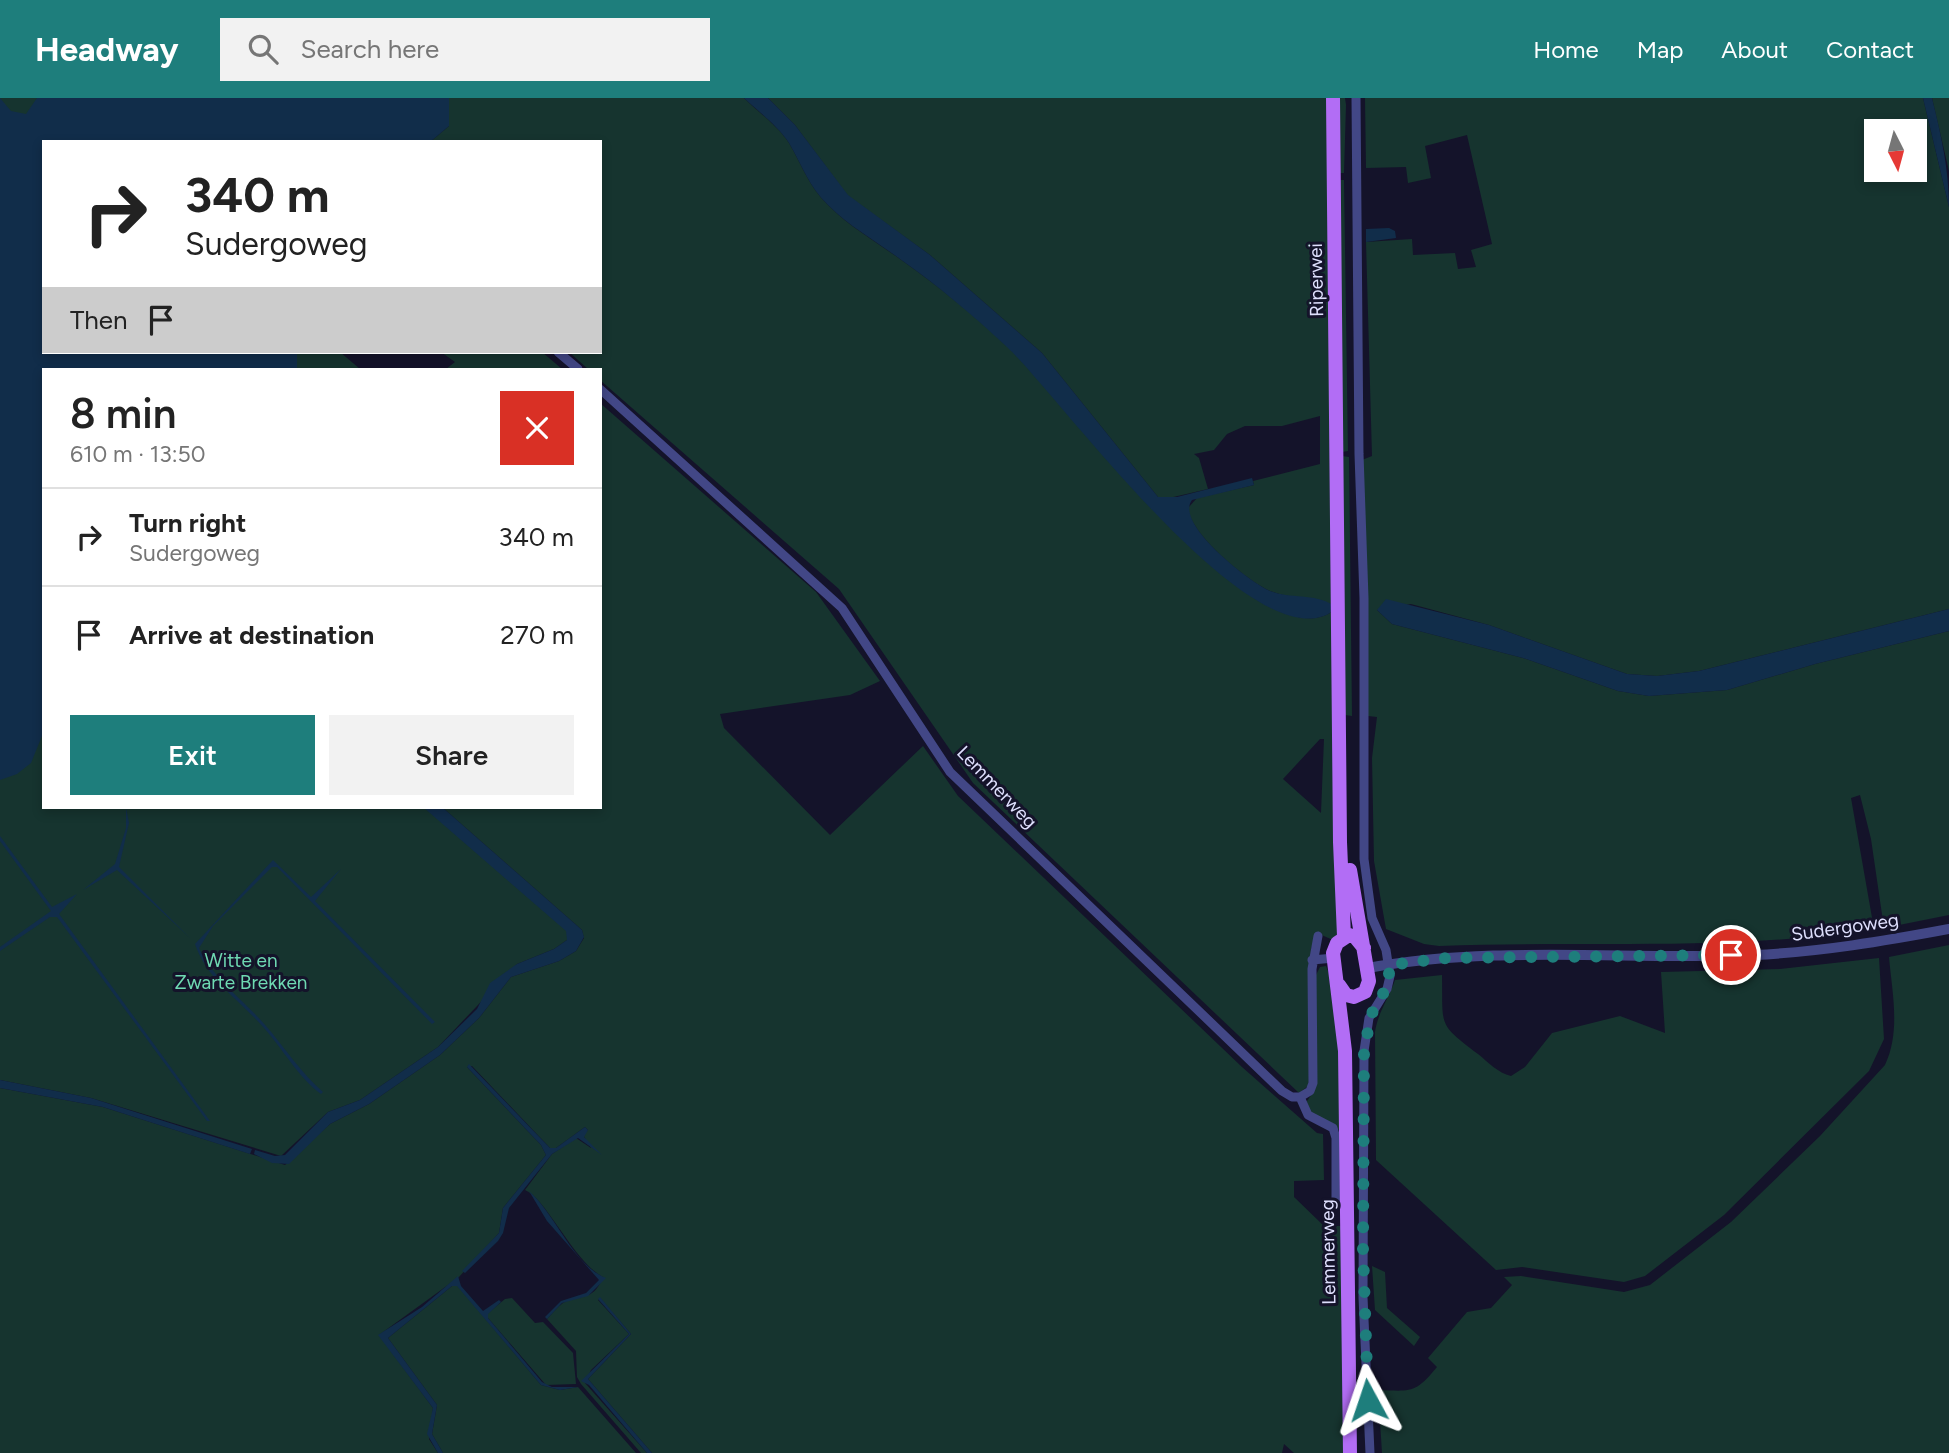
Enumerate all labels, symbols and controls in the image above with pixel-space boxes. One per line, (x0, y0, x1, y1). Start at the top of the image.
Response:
search box (220, 18, 710, 81)
text: Headway (35, 30, 178, 69)
icon: search (244, 30, 282, 68)
text: Search here (300, 33, 439, 65)
text: Home (1533, 35, 1599, 64)
text: Map (1637, 35, 1683, 64)
text: About (1721, 35, 1788, 64)
text: Contact (1826, 35, 1914, 64)
north arrow (1864, 119, 1927, 182)
map controls (1864, 119, 1927, 182)
text: 340 m (185, 165, 329, 224)
icon: right (70, 168, 161, 259)
text: Sudergoweg (185, 225, 367, 263)
street label: Riperwei (1304, 243, 1328, 317)
icon: arrive (142, 301, 180, 339)
text: Then (70, 304, 128, 336)
text: 8 min (70, 388, 176, 439)
button: close (500, 391, 574, 465)
text: 610 m · 13:50 (70, 440, 206, 468)
text: Turn right (129, 507, 246, 539)
icon: right (70, 518, 108, 556)
text: 340 m (498, 521, 574, 553)
text: Sudergoweg (129, 539, 260, 567)
icon: arrive (70, 616, 108, 654)
text: Arrive at destination (129, 619, 374, 651)
text: 270 m (500, 619, 574, 651)
button: Exit (70, 715, 315, 795)
button: Share (329, 715, 574, 795)
street label: Lemmerweg (952, 741, 1042, 833)
street label: Sudergoweg (1790, 908, 1900, 946)
pin (1701, 925, 1761, 985)
icon: arrive (1712, 936, 1750, 974)
park label: Witte en Zwarte Brekken (175, 949, 307, 994)
street label: Lemmerweg (1316, 1199, 1340, 1305)
position arrow (1331, 1363, 1405, 1437)

